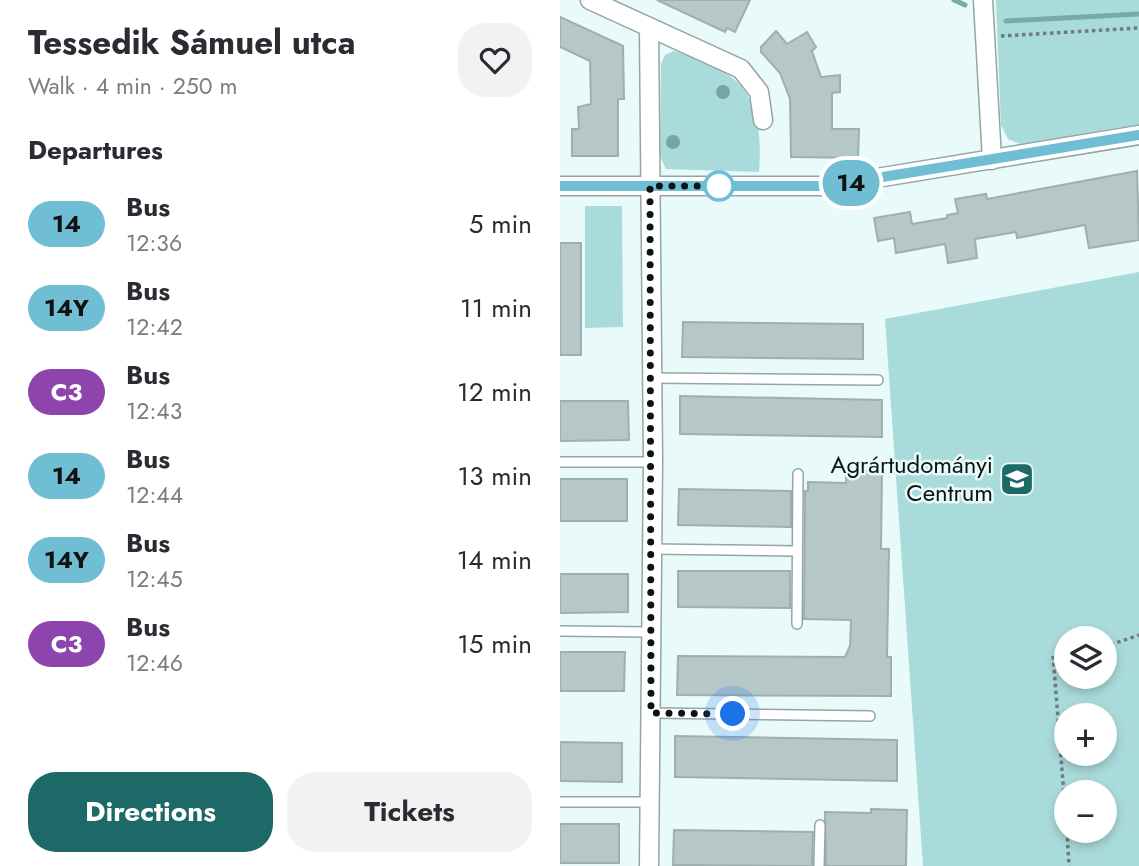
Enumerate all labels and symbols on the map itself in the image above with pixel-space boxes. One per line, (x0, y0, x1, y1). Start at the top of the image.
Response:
line badge: 14 (820, 160, 882, 206)
unlabelled marker (704, 171, 734, 201)
place label: Agrártudományi Centrum (831, 447, 993, 510)
school or university icon: Agrártudományi Centrum (998, 460, 1036, 498)
your location (715, 696, 750, 731)

